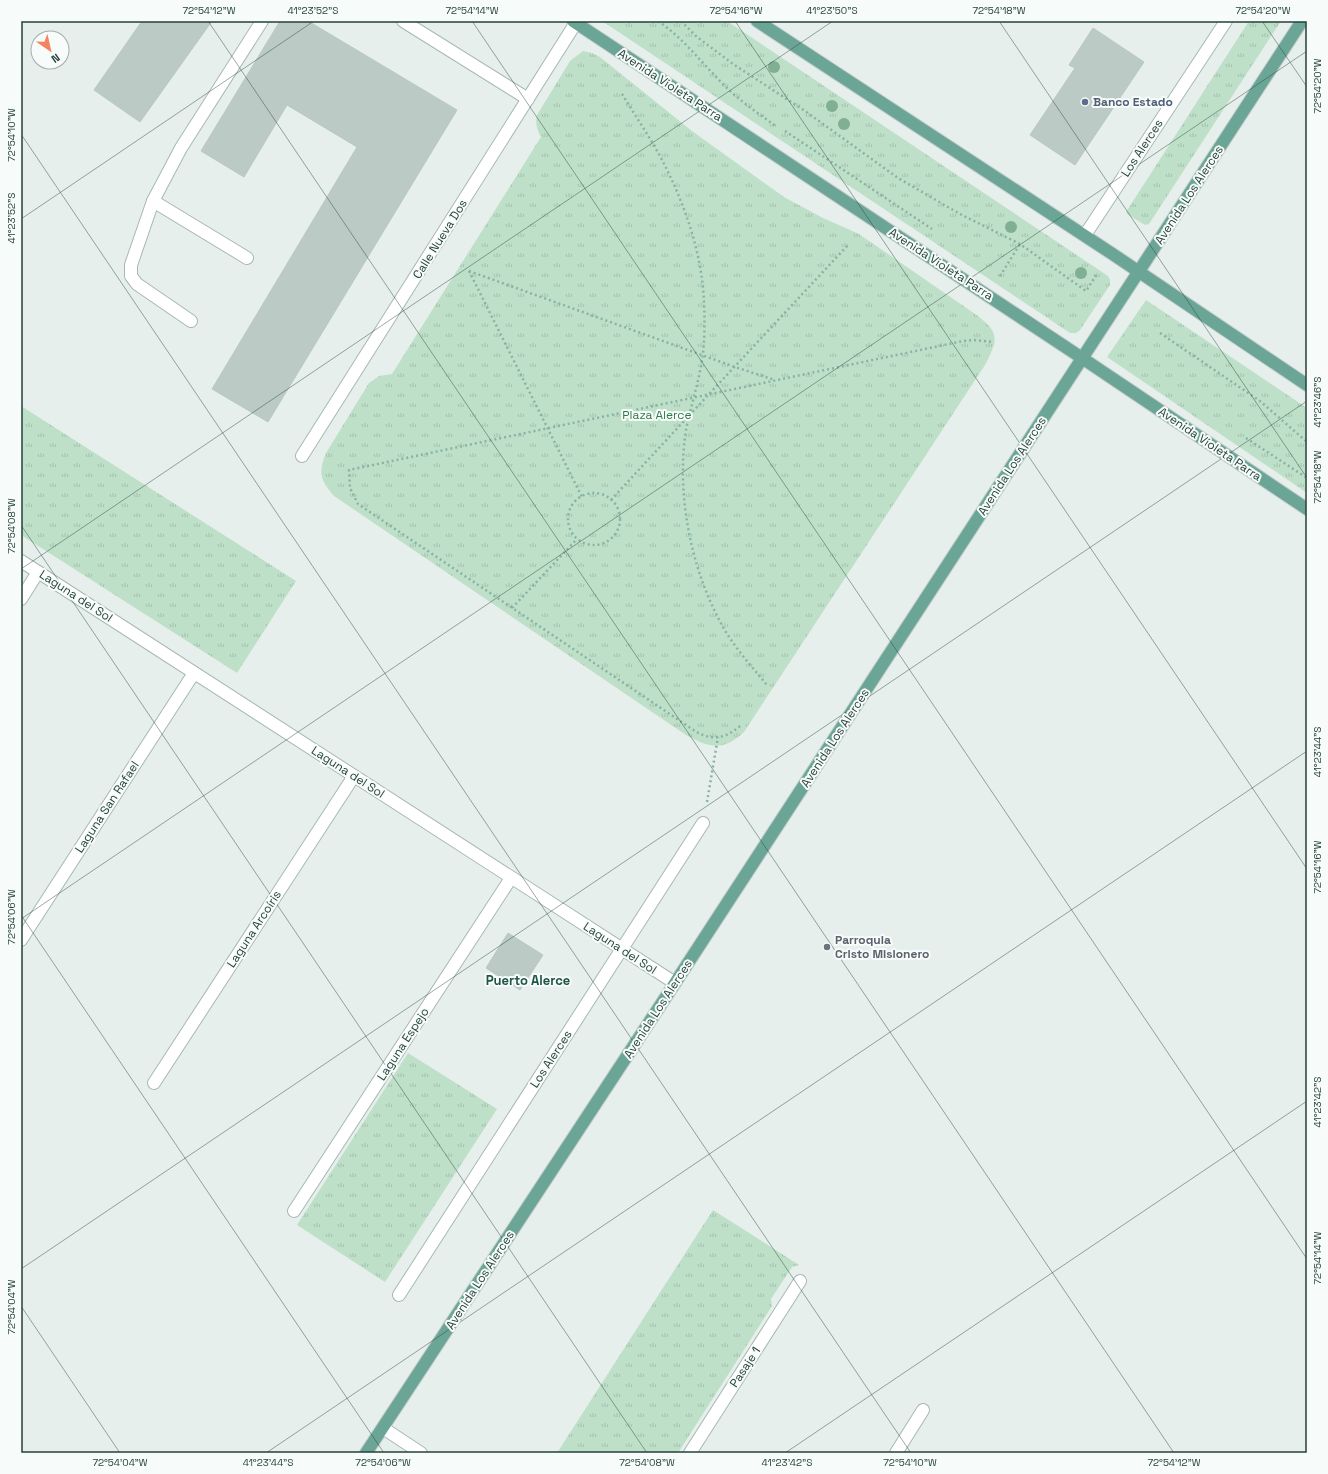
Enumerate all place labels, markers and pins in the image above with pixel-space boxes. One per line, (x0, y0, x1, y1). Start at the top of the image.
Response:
place label: Banco Estado (1093, 94, 1173, 110)
marker: Banco Estado (1080, 97, 1090, 107)
place label: Parroquia Cristo Misionero (835, 932, 929, 962)
marker: Parroquia Cristo Misionero (822, 942, 832, 952)

